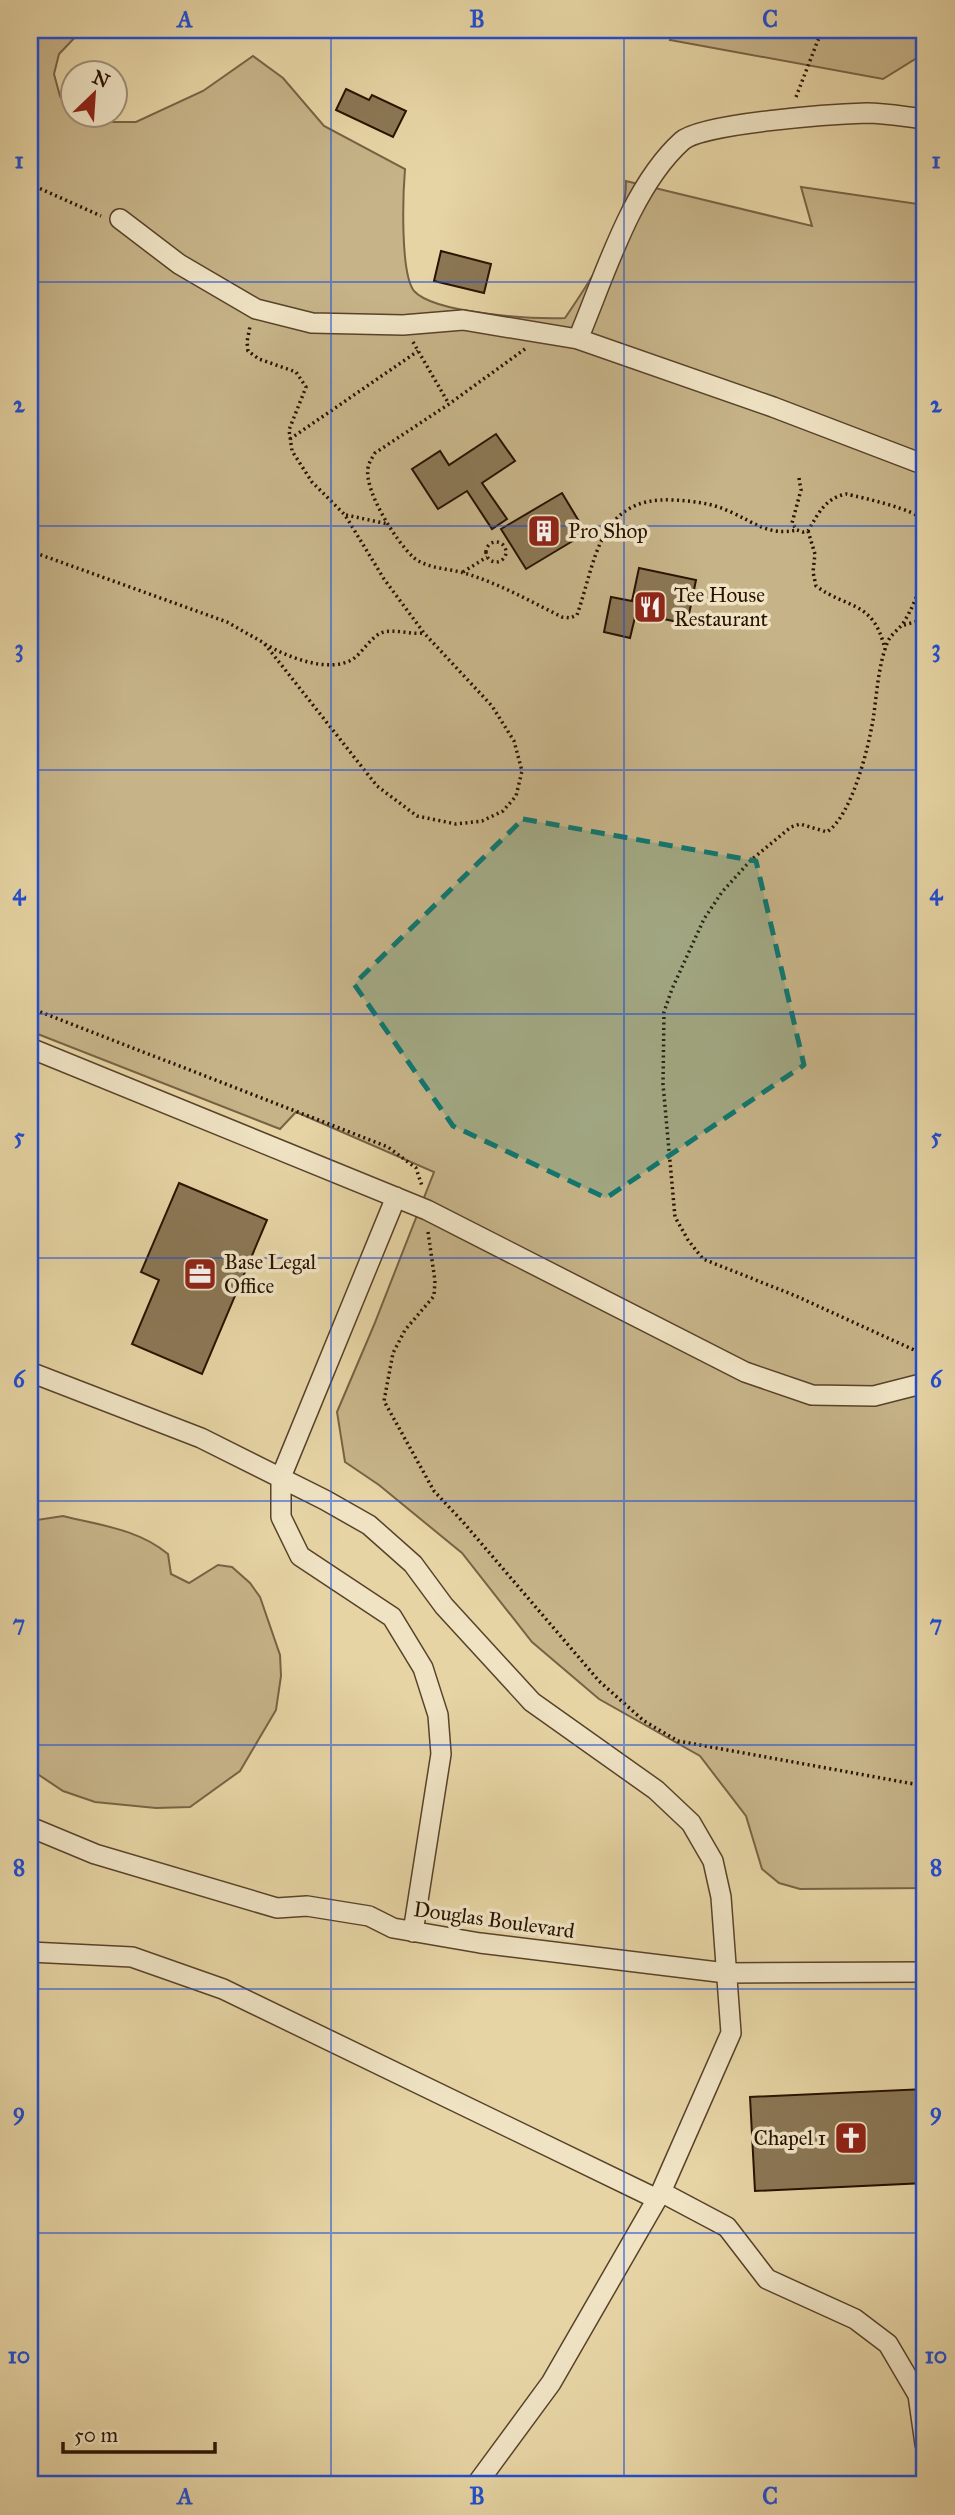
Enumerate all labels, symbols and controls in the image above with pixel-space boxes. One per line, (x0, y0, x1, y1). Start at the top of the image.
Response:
text: A (175, 5, 193, 33)
text: B (469, 5, 485, 33)
text: C (762, 5, 778, 33)
north arrow (60, 60, 130, 130)
text: N (89, 65, 113, 93)
text: 1 (14, 146, 24, 174)
text: 1 (931, 146, 941, 174)
text: 2 (13, 390, 25, 418)
text: 2 (930, 390, 942, 418)
building icon: Pro Shop (525, 512, 563, 550)
place label: Pro Shop (568, 518, 648, 544)
place label: Tee House Restaurant (674, 582, 769, 632)
restaurant icon: Tee House Restaurant (631, 588, 669, 626)
text: 3 (14, 634, 24, 663)
text: 3 (931, 634, 941, 663)
text: 4 (13, 878, 27, 906)
text: 4 (930, 878, 944, 906)
text: 5 (14, 1122, 25, 1150)
text: 5 (931, 1122, 942, 1150)
place label: Base Legal Office (224, 1249, 317, 1299)
office icon: Base Legal Office (181, 1255, 219, 1293)
text: 6 (13, 1365, 26, 1393)
text: 6 (930, 1365, 943, 1393)
text: 7 (13, 1609, 25, 1637)
text: 7 (930, 1609, 942, 1637)
text: 8 (13, 1853, 25, 1881)
text: 8 (930, 1853, 942, 1881)
street label: Douglas Boulevard (412, 1896, 577, 1944)
text: 9 (13, 2097, 25, 2126)
text: 9 (930, 2097, 942, 2126)
church icon: Chapel 1 (832, 2119, 870, 2157)
place label: Chapel 1 (753, 2125, 826, 2151)
text: 10 (8, 2341, 30, 2369)
text: 10 (925, 2341, 947, 2369)
scale bar (63, 2410, 215, 2454)
text: 50 m (74, 2422, 119, 2448)
text: A (175, 2482, 193, 2510)
text: B (469, 2482, 485, 2510)
text: C (762, 2482, 778, 2510)

